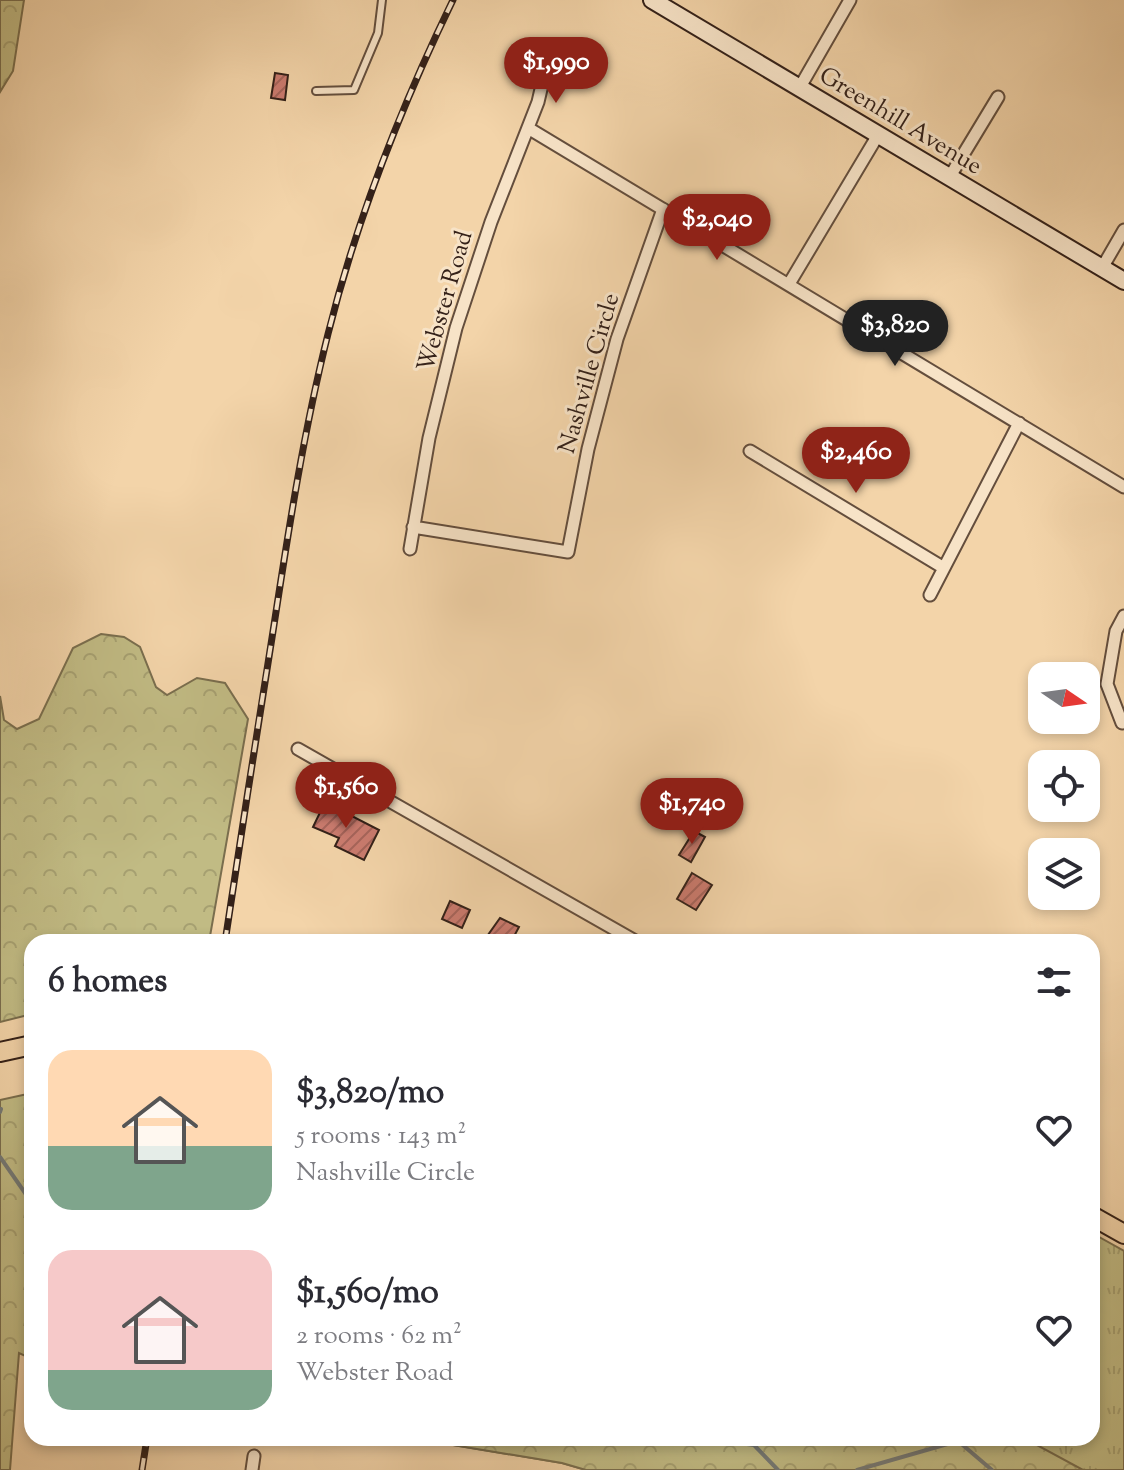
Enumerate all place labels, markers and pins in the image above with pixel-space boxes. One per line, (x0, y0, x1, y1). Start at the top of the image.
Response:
pin: $1,990 (491, 37, 621, 105)
pin: $2,040 (652, 194, 782, 262)
pin: $3,820 (830, 300, 960, 368)
pin: $2,460 (791, 427, 921, 495)
pin: $1,560 (281, 762, 411, 830)
pin: $1,740 (627, 778, 757, 846)

